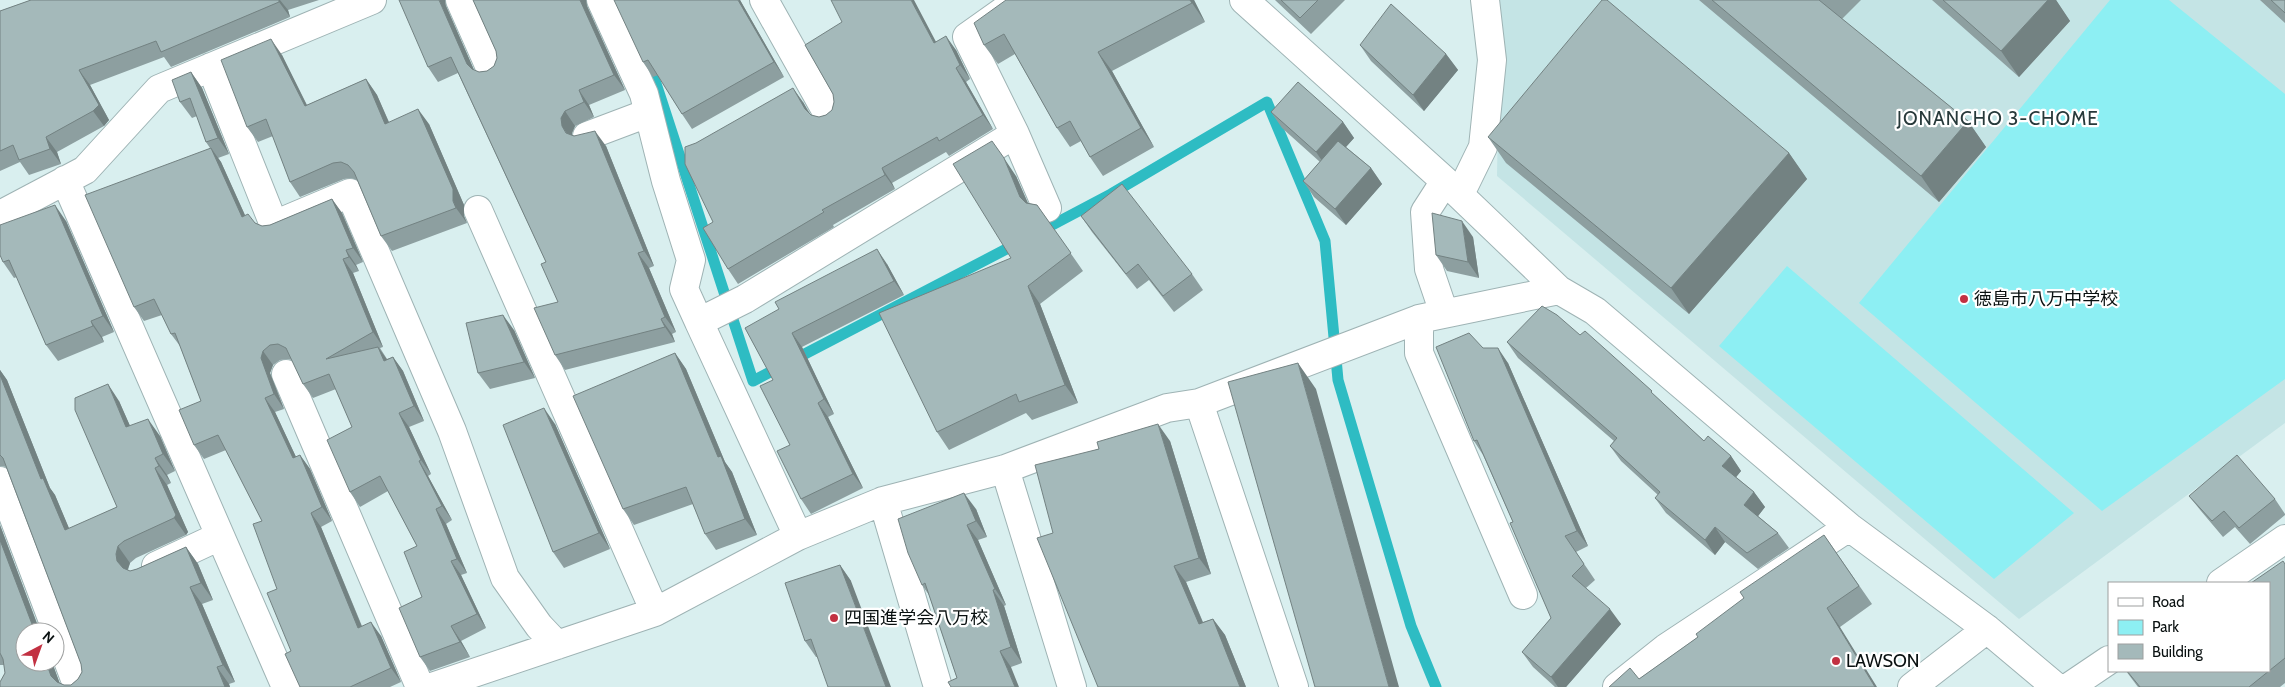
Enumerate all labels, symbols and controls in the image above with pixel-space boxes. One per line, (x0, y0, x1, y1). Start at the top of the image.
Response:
district label: JONANCHO 3-CHOME (1896, 107, 2099, 130)
place label: 徳島市八万中学校 (1974, 288, 2118, 310)
marker: 徳島市八万中学校 (1958, 293, 1970, 305)
legend (2108, 582, 2270, 672)
text: Road (2152, 593, 2185, 611)
place label: 四国進学会八万校 (844, 607, 988, 629)
marker: 四国進学会八万校 (828, 612, 840, 624)
text: Park (2152, 618, 2179, 636)
north arrow (15, 622, 65, 672)
text: N (39, 627, 58, 647)
text: Building (2152, 643, 2203, 661)
place label: LAWSON (1846, 650, 1920, 672)
marker: LAWSON (1830, 655, 1842, 667)

